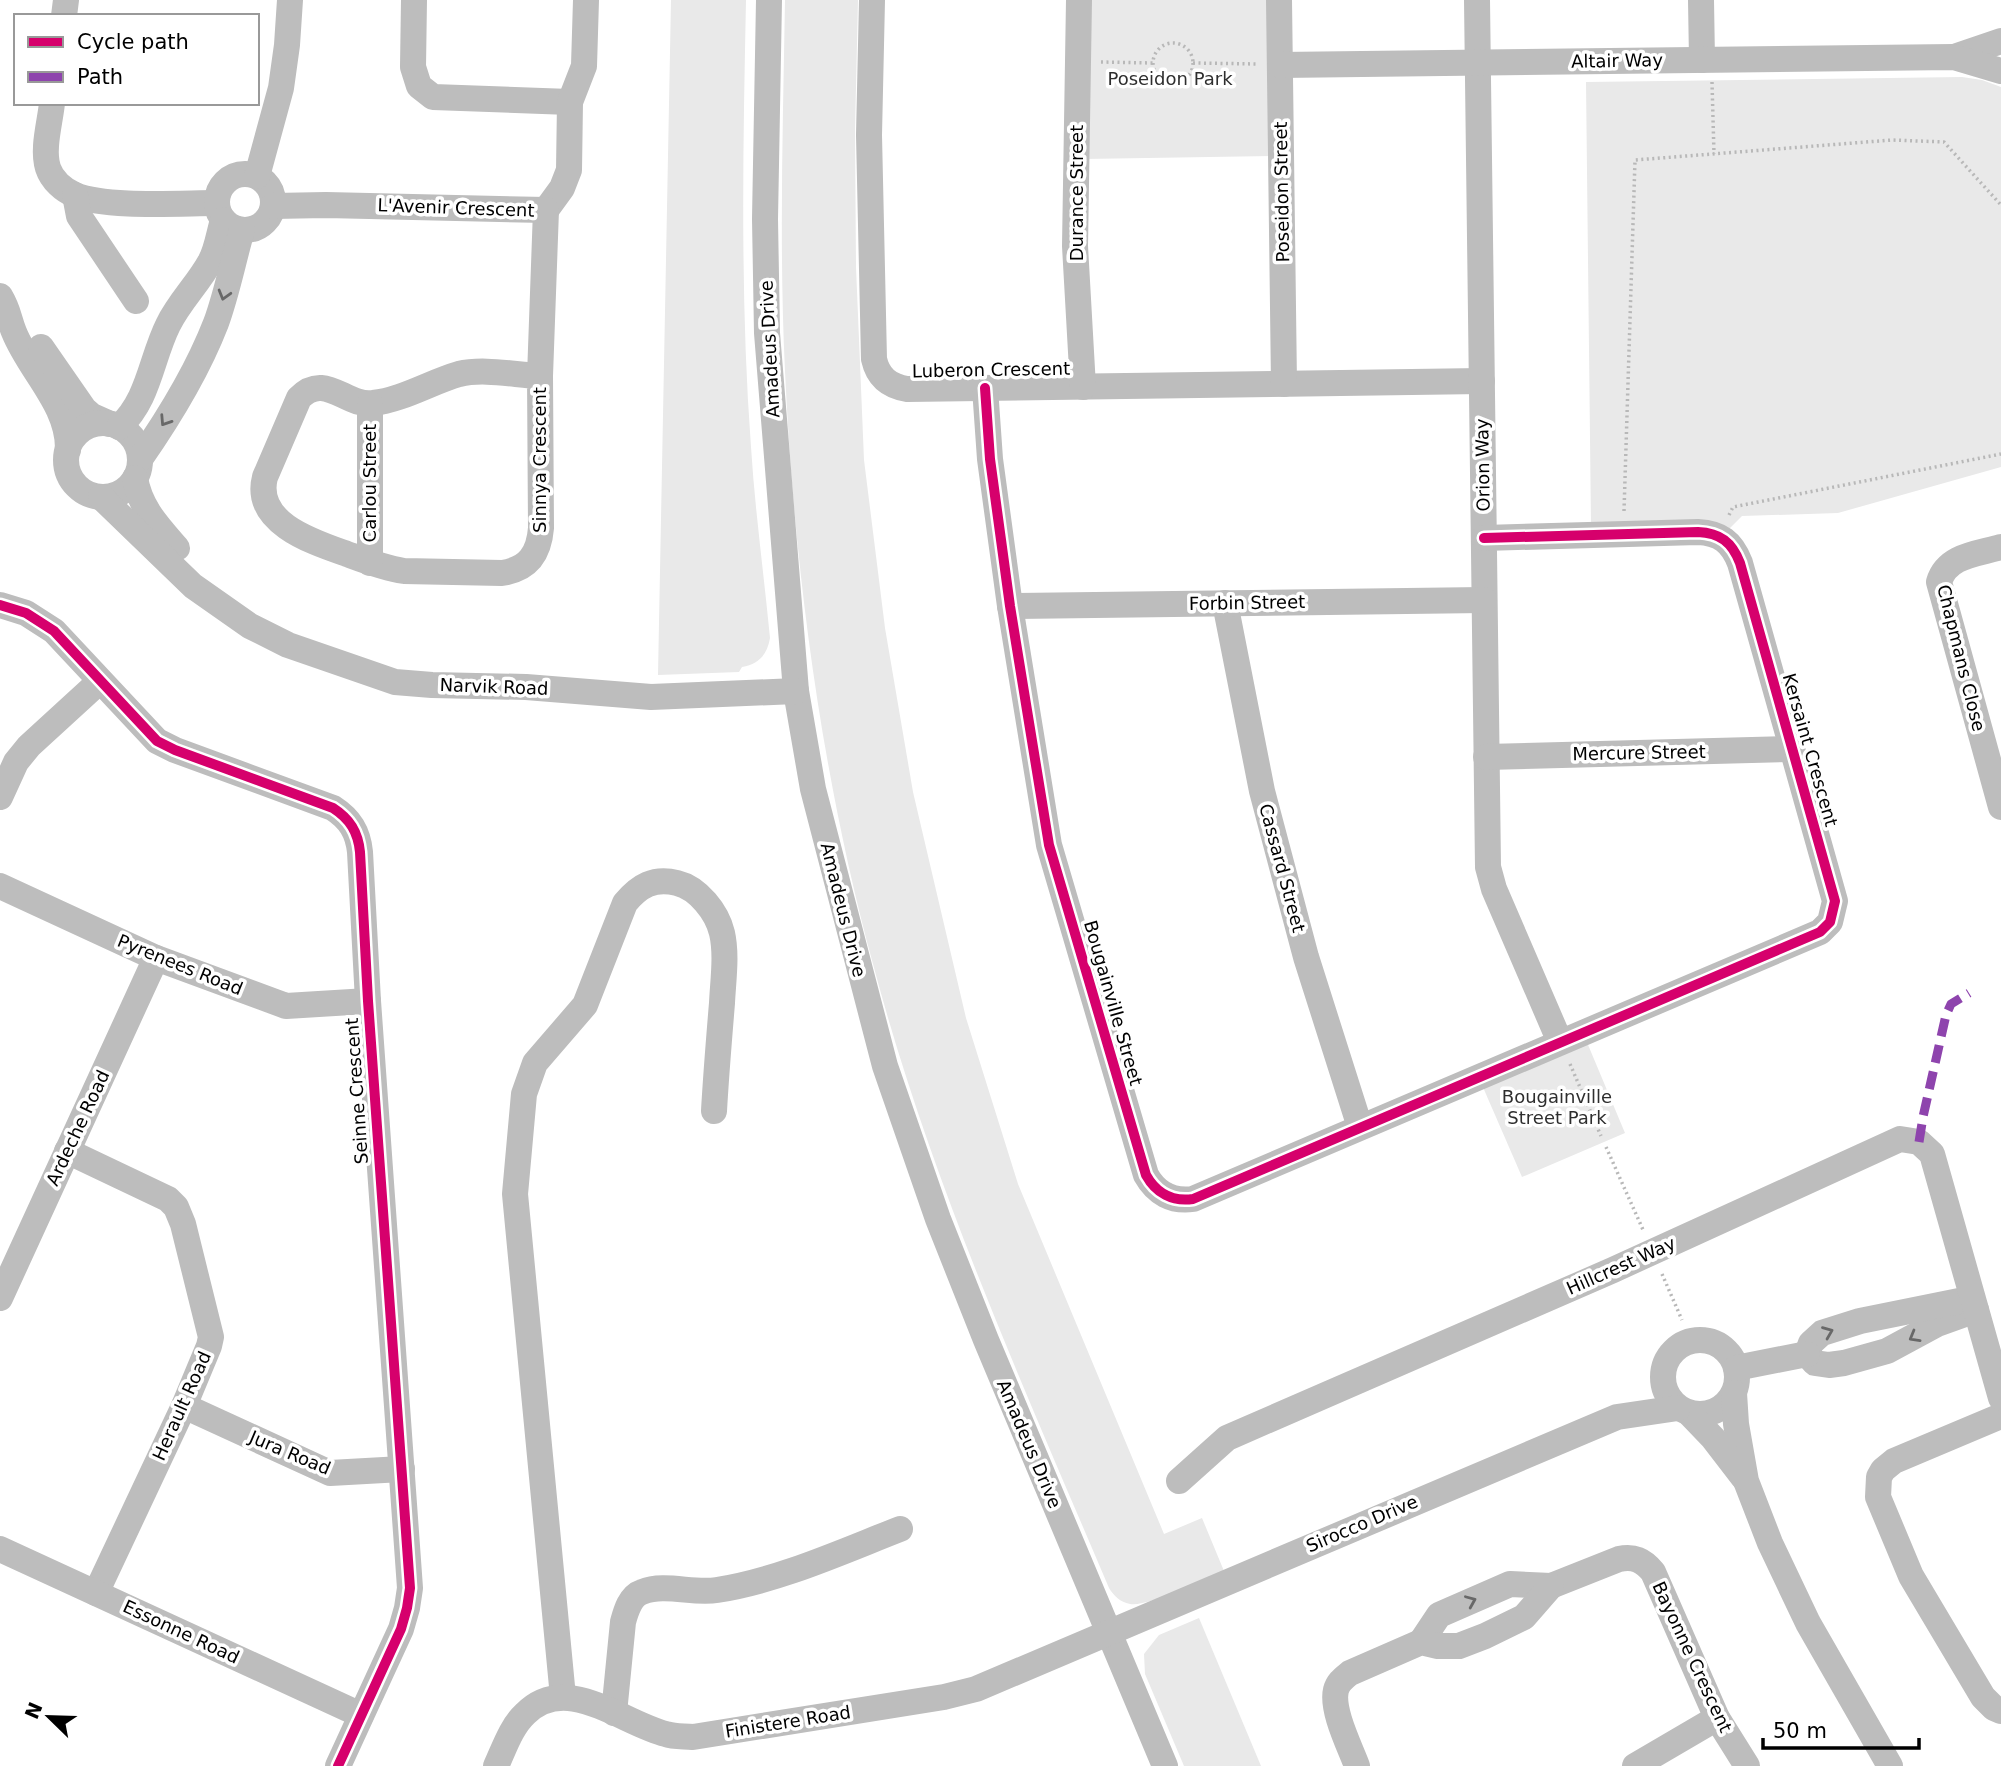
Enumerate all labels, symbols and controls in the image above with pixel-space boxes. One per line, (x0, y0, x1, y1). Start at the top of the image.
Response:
legend (14, 14, 259, 105)
text: Cycle path (77, 30, 189, 54)
street label: Altair Way (1571, 49, 1663, 72)
text: Path (77, 65, 123, 89)
park label: Poseidon Park (1107, 68, 1233, 89)
street label: Poseidon Street (1270, 121, 1293, 263)
street label: Durance Street (1066, 125, 1087, 261)
street label: L'Avenir Crescent (377, 194, 535, 221)
street label: Amadeus Drive (755, 280, 784, 418)
one-way arrow (218, 288, 232, 300)
street label: Luberon Crescent (912, 358, 1070, 381)
street label: Sinnya Crescent (529, 387, 550, 533)
one-way arrow (161, 413, 174, 426)
street label: Orion Way (1471, 418, 1494, 512)
street label: Carlou Street (359, 424, 380, 542)
street label: Chapmans Close (1933, 582, 1990, 733)
street label: Forbin Street (1189, 591, 1305, 614)
street label: Kersaint Crescent (1779, 671, 1842, 829)
street label: Narvik Road (439, 674, 549, 699)
street label: Mercure Street (1572, 741, 1706, 764)
street label: Cassard Street (1255, 801, 1310, 934)
street label: Amadeus Drive (817, 840, 870, 979)
street label: Bougainville Street (1080, 918, 1147, 1088)
street label: Pyrenees Road (114, 930, 246, 999)
street label: Seinne Crescent (341, 1017, 372, 1165)
street label: Ardeche Road (42, 1067, 114, 1189)
park label: Bougainville Street Park (1502, 1086, 1612, 1128)
street label: Hillcrest Way (1563, 1232, 1679, 1299)
one-way arrow (1822, 1326, 1834, 1340)
one-way arrow (1908, 1329, 1921, 1342)
street label: Herault Road (148, 1348, 215, 1464)
street label: Amadeus Drive (993, 1376, 1066, 1511)
street label: Jura Road (246, 1426, 334, 1479)
street label: Sirocco Drive (1303, 1491, 1421, 1556)
street label: Bayonne Crescent (1648, 1578, 1737, 1736)
street label: Essonne Road (120, 1595, 243, 1668)
one-way arrow (1464, 1595, 1476, 1609)
north arrow (14, 1682, 84, 1752)
text: N (20, 1699, 47, 1722)
street label: Finistere Road (724, 1701, 852, 1742)
scale bar (1763, 1706, 1919, 1750)
text: 50 m (1773, 1719, 1827, 1743)

